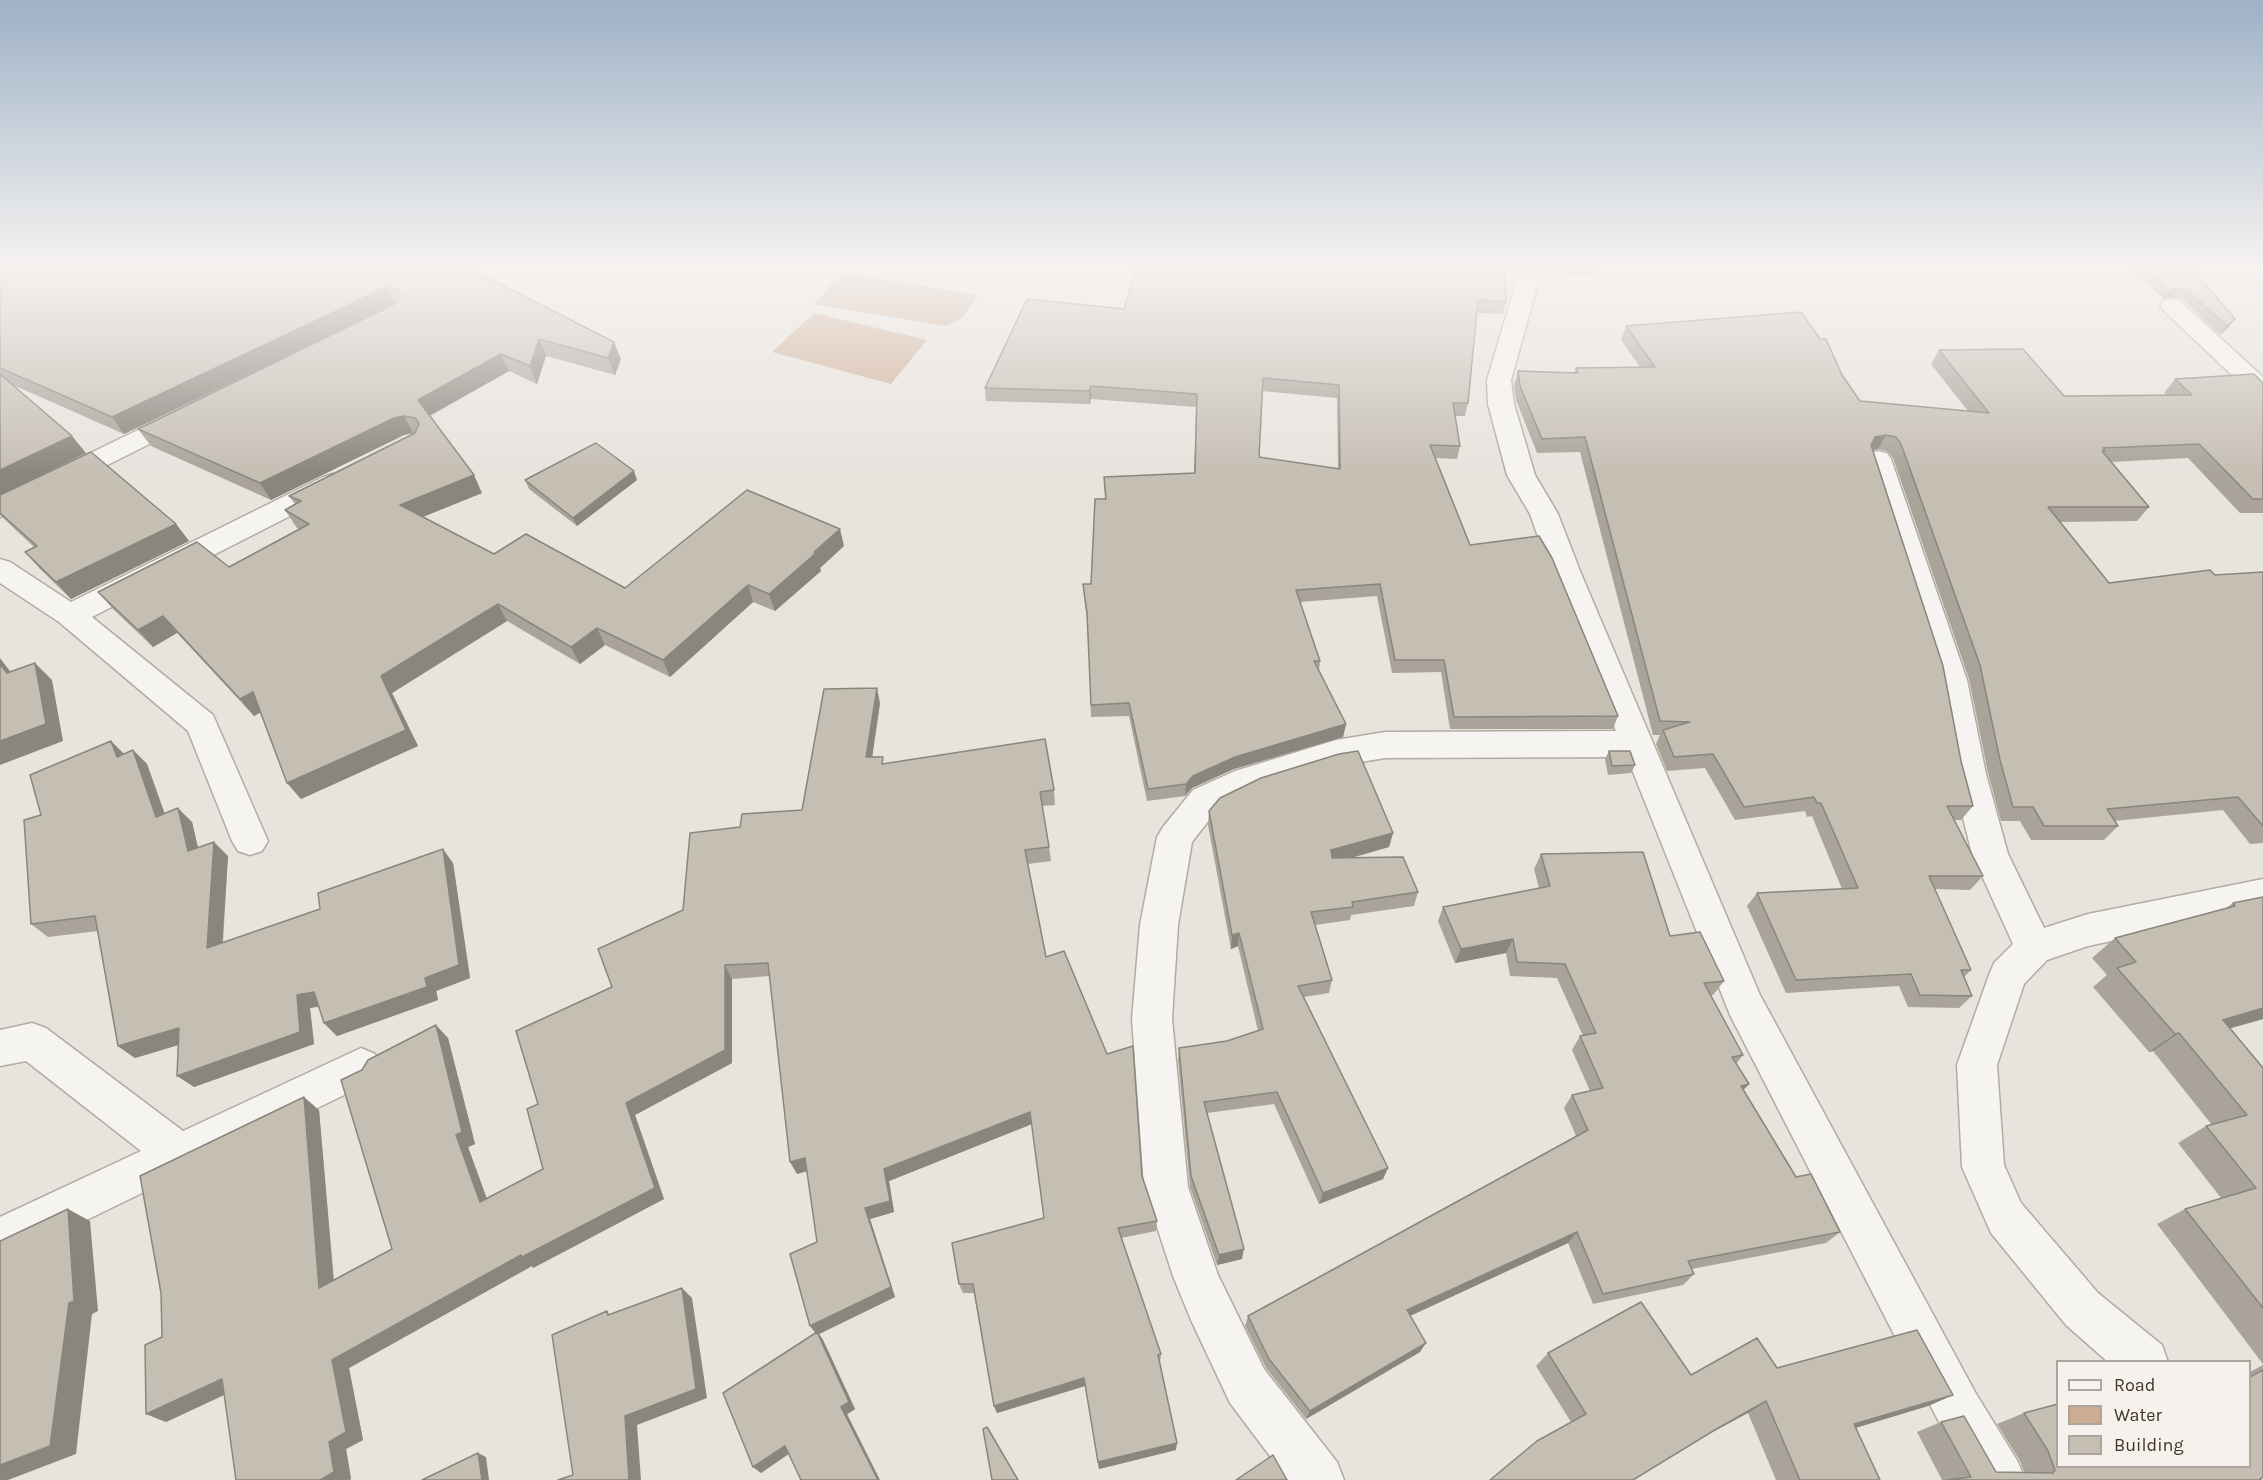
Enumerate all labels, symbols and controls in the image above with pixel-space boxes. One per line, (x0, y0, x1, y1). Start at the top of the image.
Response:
legend (2056, 1360, 2251, 1468)
text: Road (2114, 1374, 2155, 1396)
text: Water (2114, 1404, 2162, 1426)
text: Building (2114, 1434, 2184, 1456)

